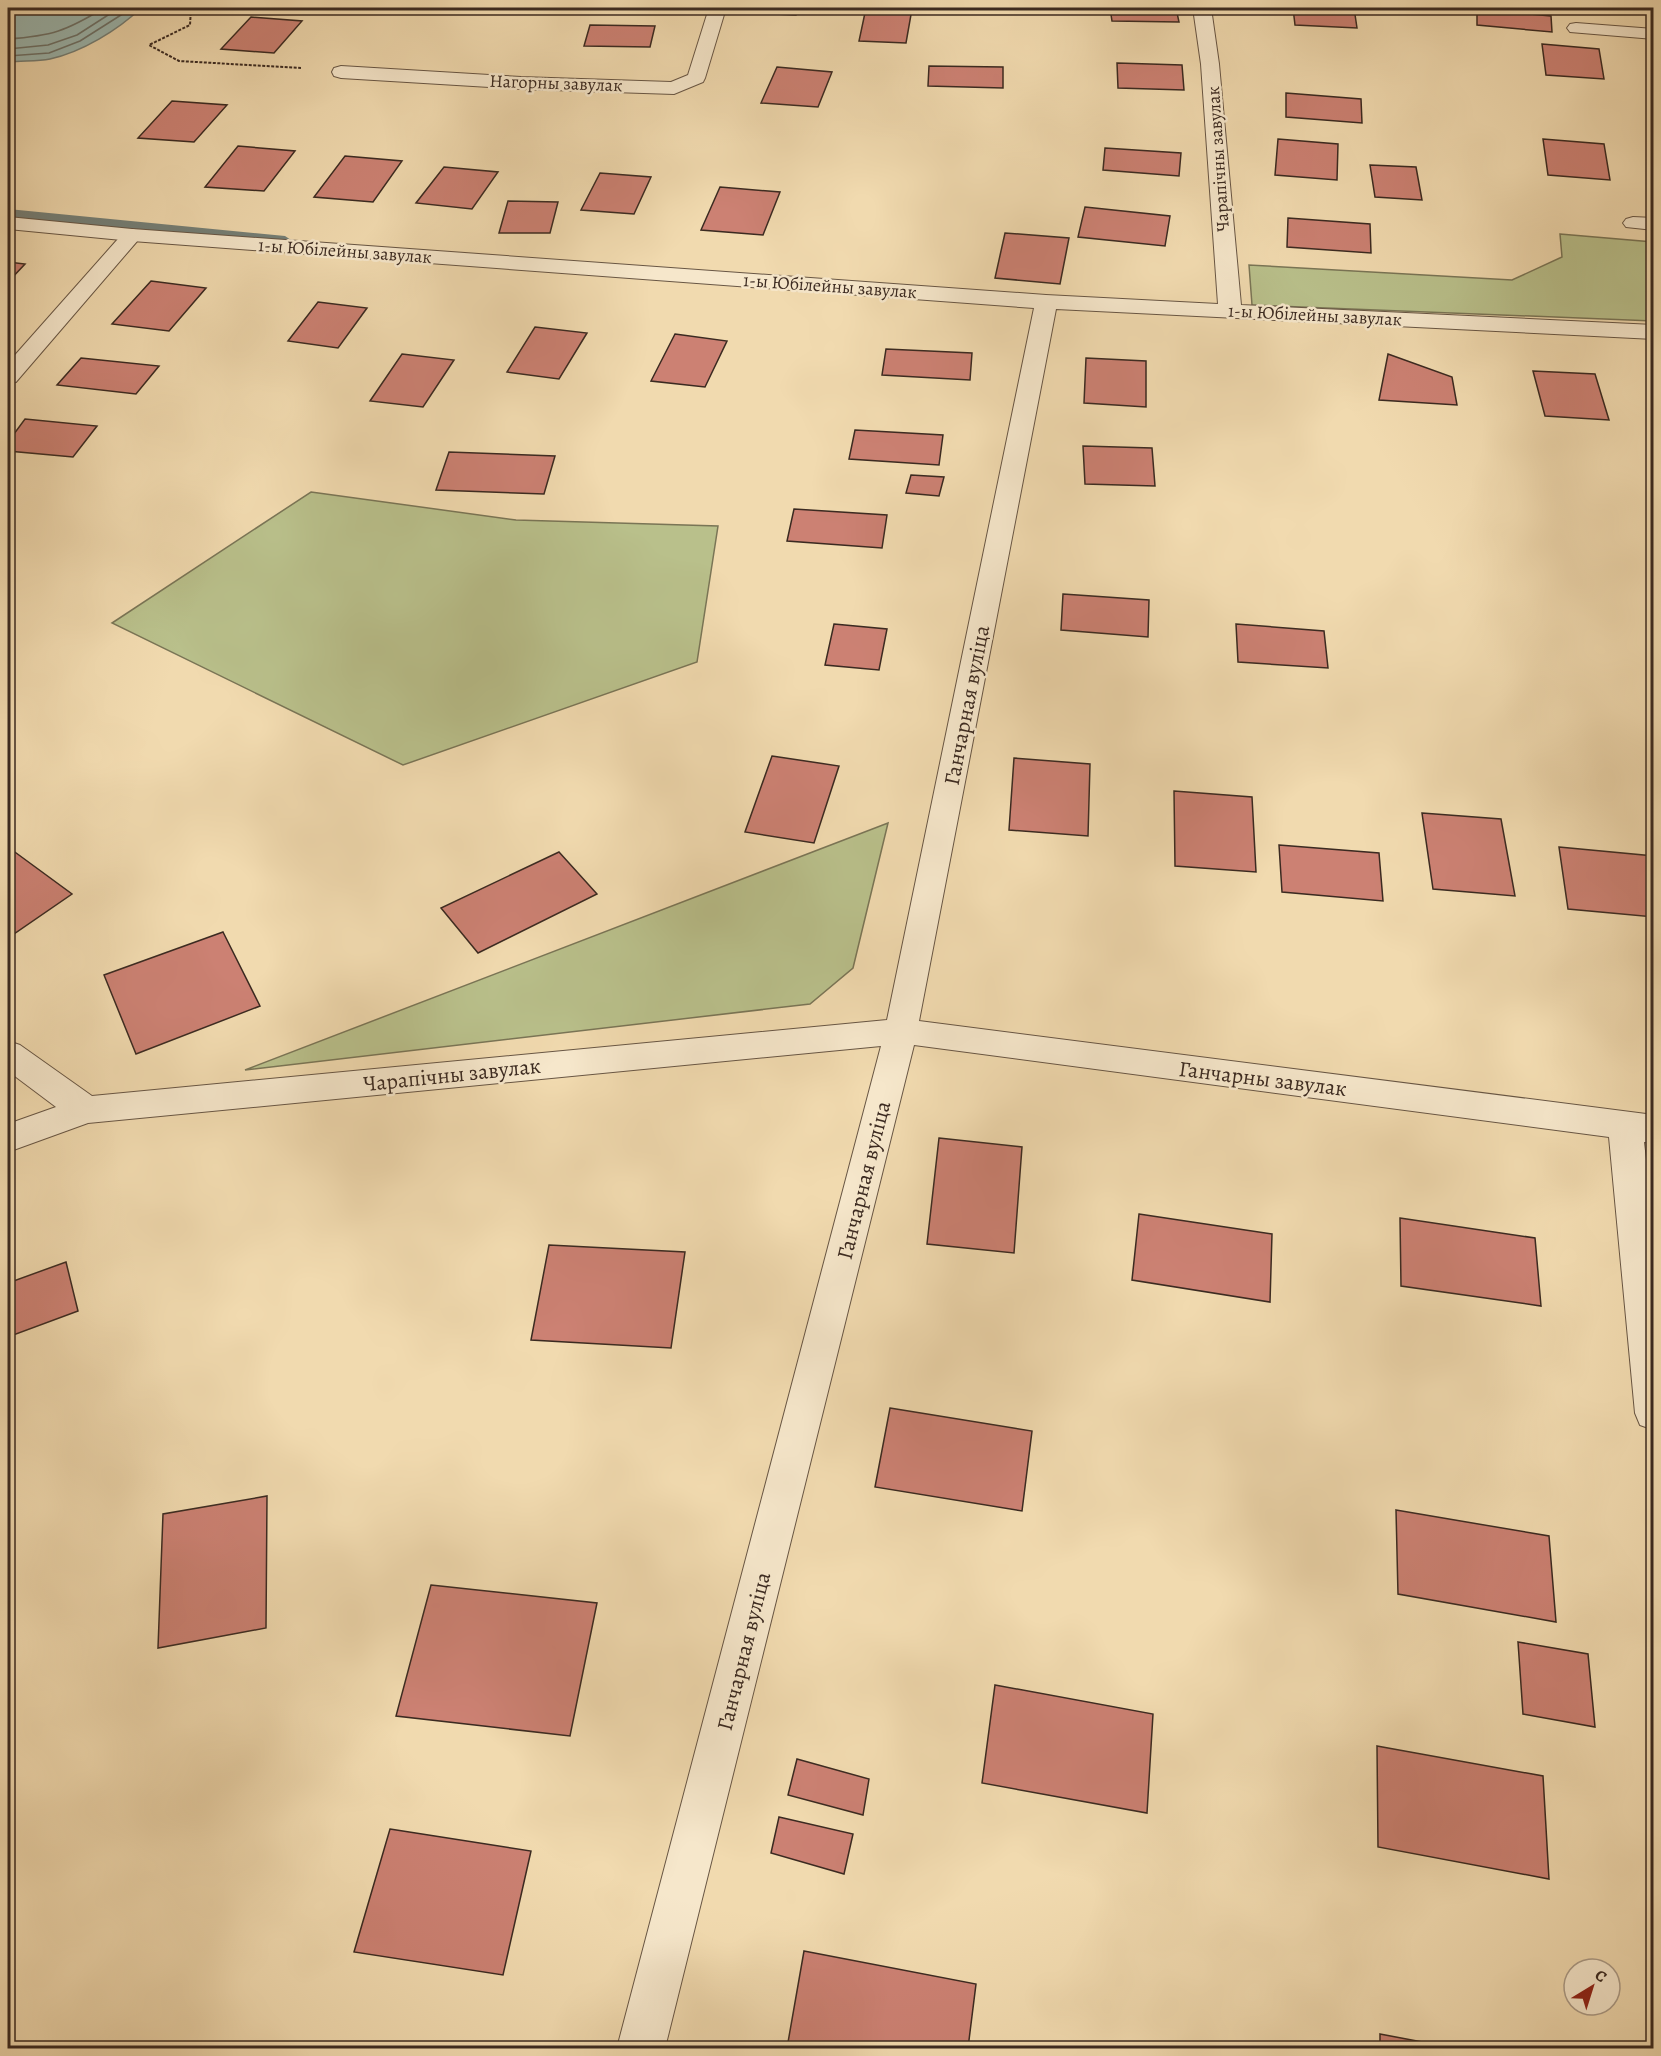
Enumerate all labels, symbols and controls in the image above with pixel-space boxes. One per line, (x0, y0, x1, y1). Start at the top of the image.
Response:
street label: Нагорны завулак (489, 69, 623, 97)
street label: Чарапічны завулак (1201, 85, 1235, 233)
street label: 1-ы Юбілейны завулак (257, 233, 433, 269)
street label: 1-ы Юбілейны завулак (742, 268, 918, 304)
street label: 1-ы Юбілейны завулак (1227, 298, 1403, 332)
street label: Ганчарная вуліца (937, 622, 997, 788)
street label: Чарапічны завулак (362, 1051, 542, 1099)
street label: Ганчарны завулак (1177, 1054, 1349, 1104)
street label: Ганчарная вуліца (830, 1097, 898, 1263)
street label: Ганчарная вуліца (710, 1568, 778, 1734)
north arrow (1562, 1957, 1622, 2017)
text: С (1590, 1964, 1611, 1988)

